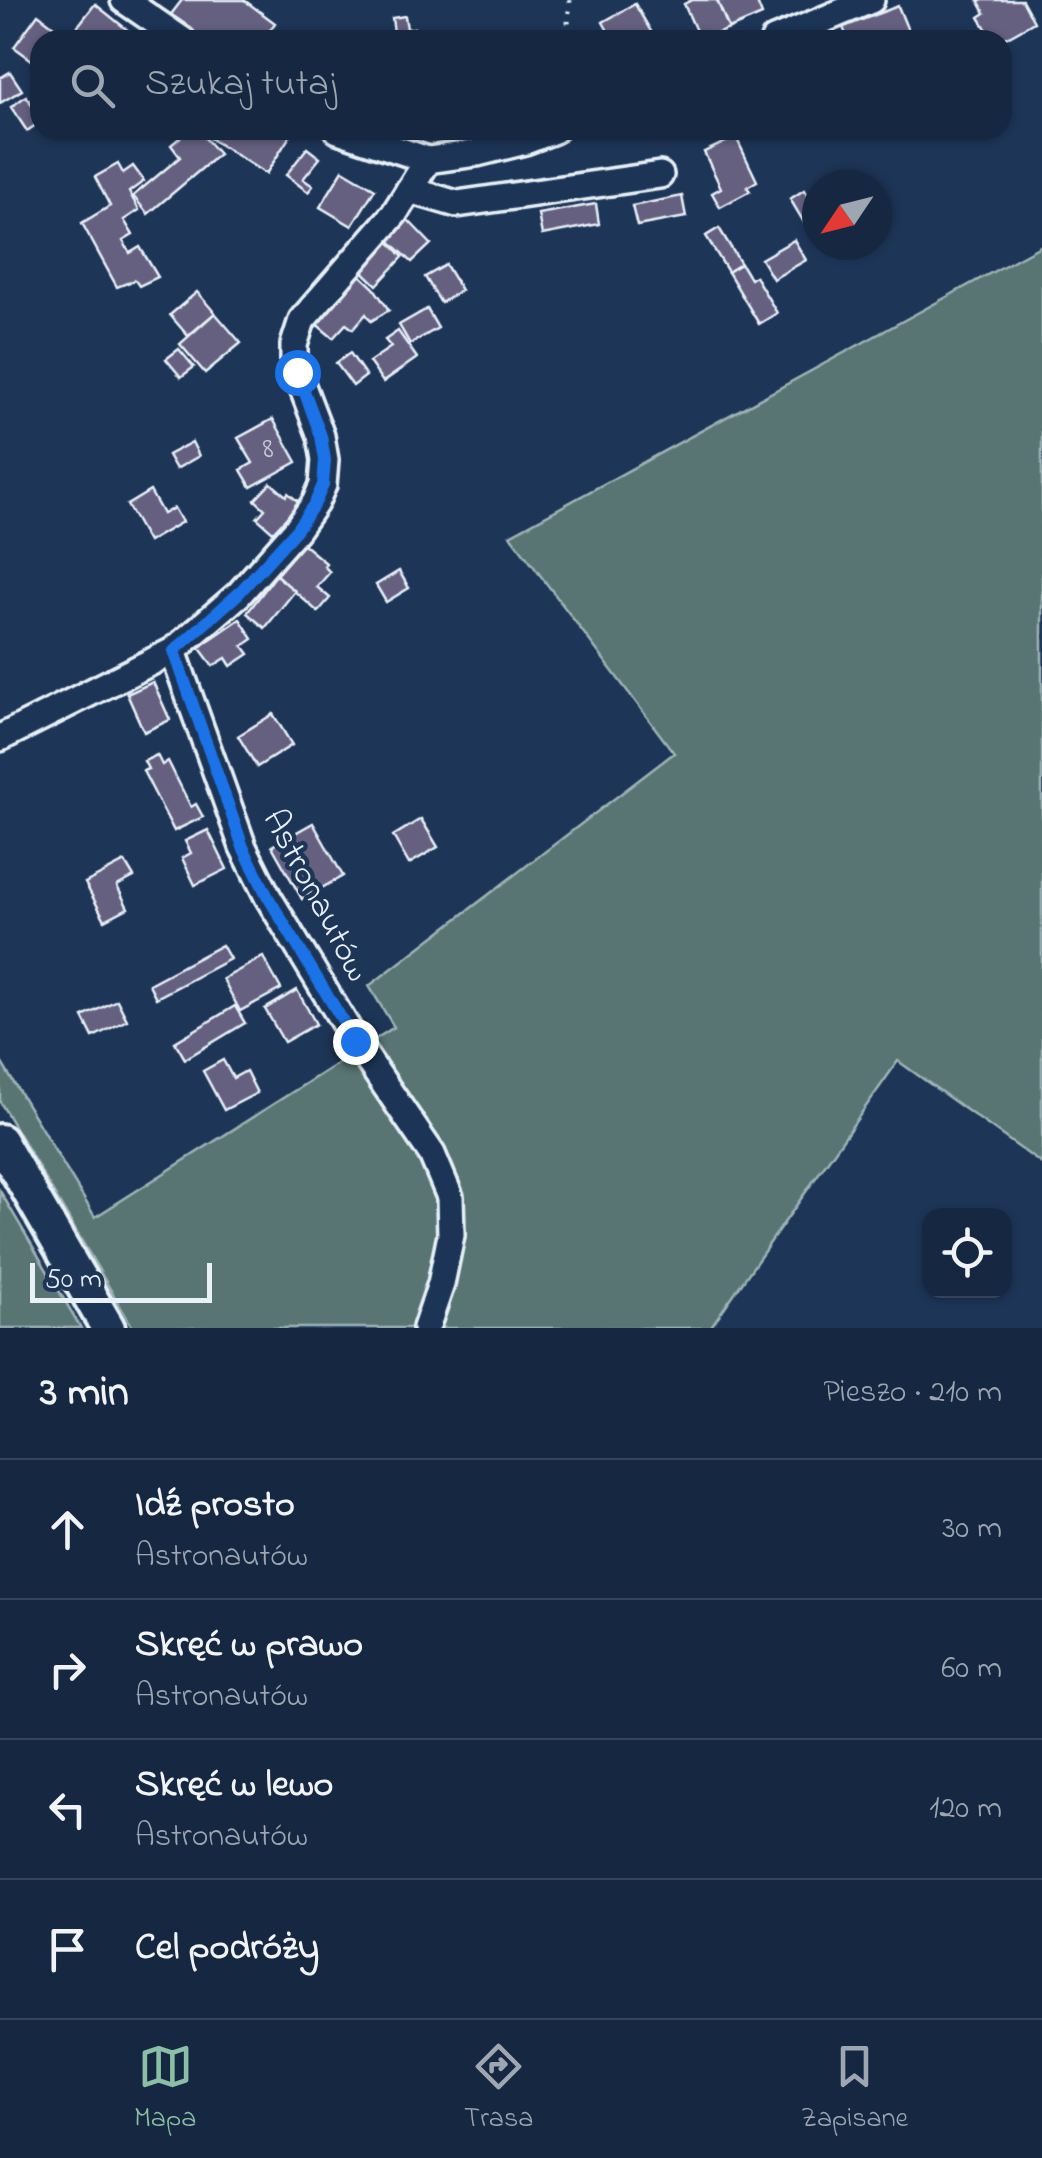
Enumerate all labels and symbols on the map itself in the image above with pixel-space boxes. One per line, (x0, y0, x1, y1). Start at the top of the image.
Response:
north arrow (802, 170, 892, 260)
route start (275, 350, 321, 396)
house number: 8 (262, 428, 274, 472)
street label: Astronautów (248, 801, 382, 991)
route end (333, 1019, 379, 1065)
scale bar (30, 1258, 212, 1302)

